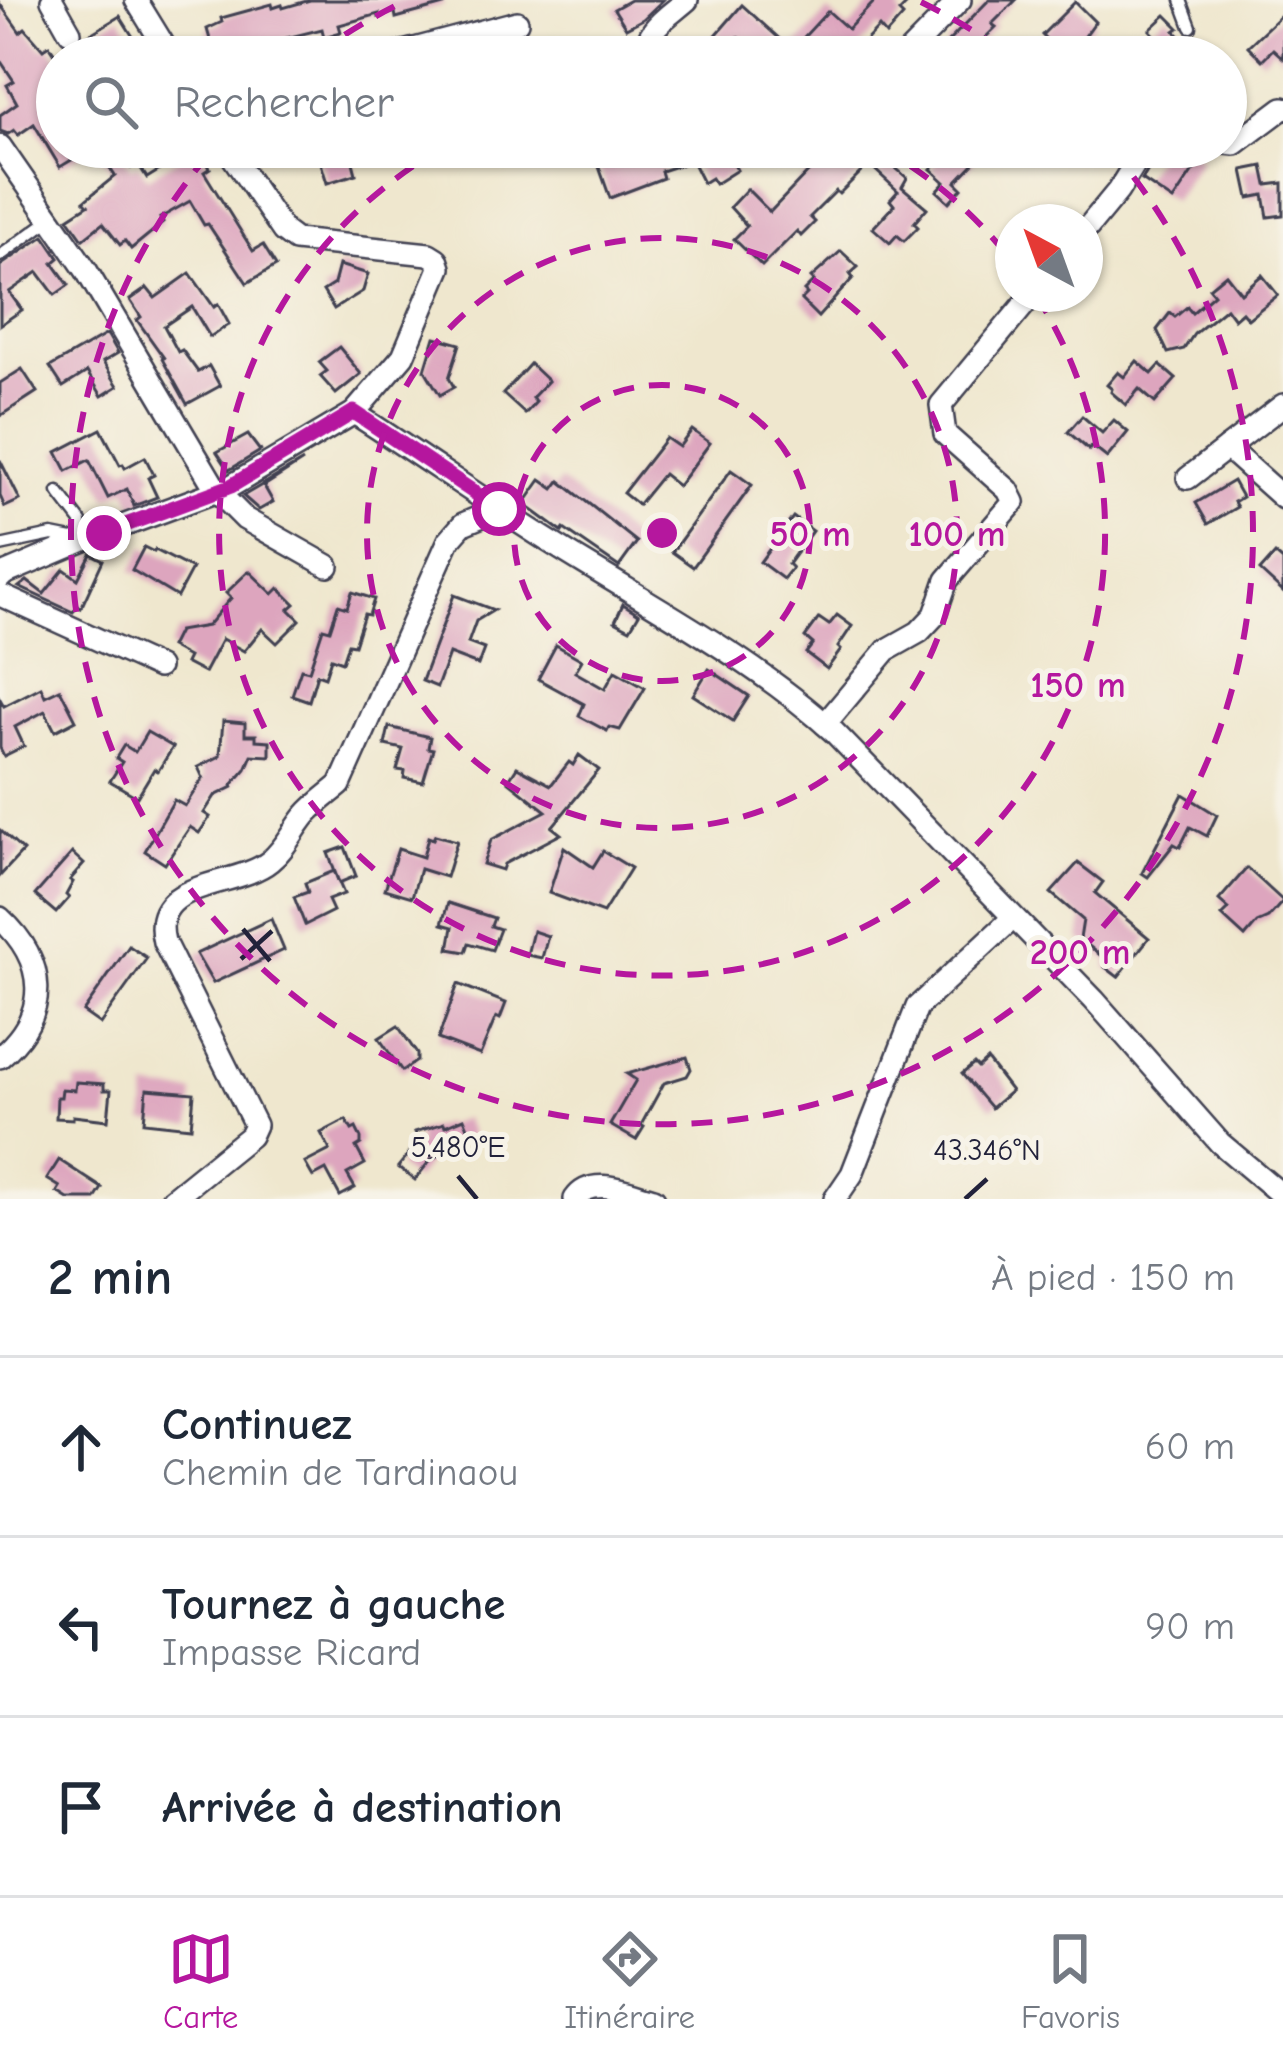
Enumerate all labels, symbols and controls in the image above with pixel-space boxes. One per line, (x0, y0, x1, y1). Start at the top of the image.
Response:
search box (36, 36, 1247, 168)
icon: search (78, 69, 144, 135)
text: Rechercher (174, 76, 394, 128)
north arrow (995, 204, 1103, 312)
route start (472, 482, 526, 536)
route end (77, 506, 131, 560)
centre of rings (641, 512, 683, 554)
text: 50 m (769, 514, 851, 555)
text: 100 m (909, 514, 1005, 555)
text: 150 m (1030, 665, 1126, 706)
text: 200 m (1030, 932, 1130, 973)
text: 5.480°E (411, 1130, 505, 1165)
text: 43.346°N (933, 1133, 1041, 1168)
text: 2 min (48, 1248, 172, 1307)
text: À pied · 150 m (991, 1255, 1235, 1300)
text: Continuez (162, 1398, 352, 1450)
icon: ahead (48, 1414, 114, 1480)
text: 60 m (1145, 1424, 1235, 1469)
text: Chemin de Tardinaou (162, 1450, 518, 1495)
text: Tournez à gauche (162, 1578, 505, 1630)
icon: left (48, 1594, 114, 1660)
text: 90 m (1145, 1604, 1235, 1649)
text: Impasse Ricard (162, 1630, 421, 1675)
icon: arrive (48, 1774, 114, 1840)
text: Arrivée à destination (162, 1781, 563, 1833)
tab: Carte (163, 1926, 238, 2036)
tab: Itinéraire (564, 1926, 695, 2036)
tab: Favoris (1021, 1926, 1120, 2036)

